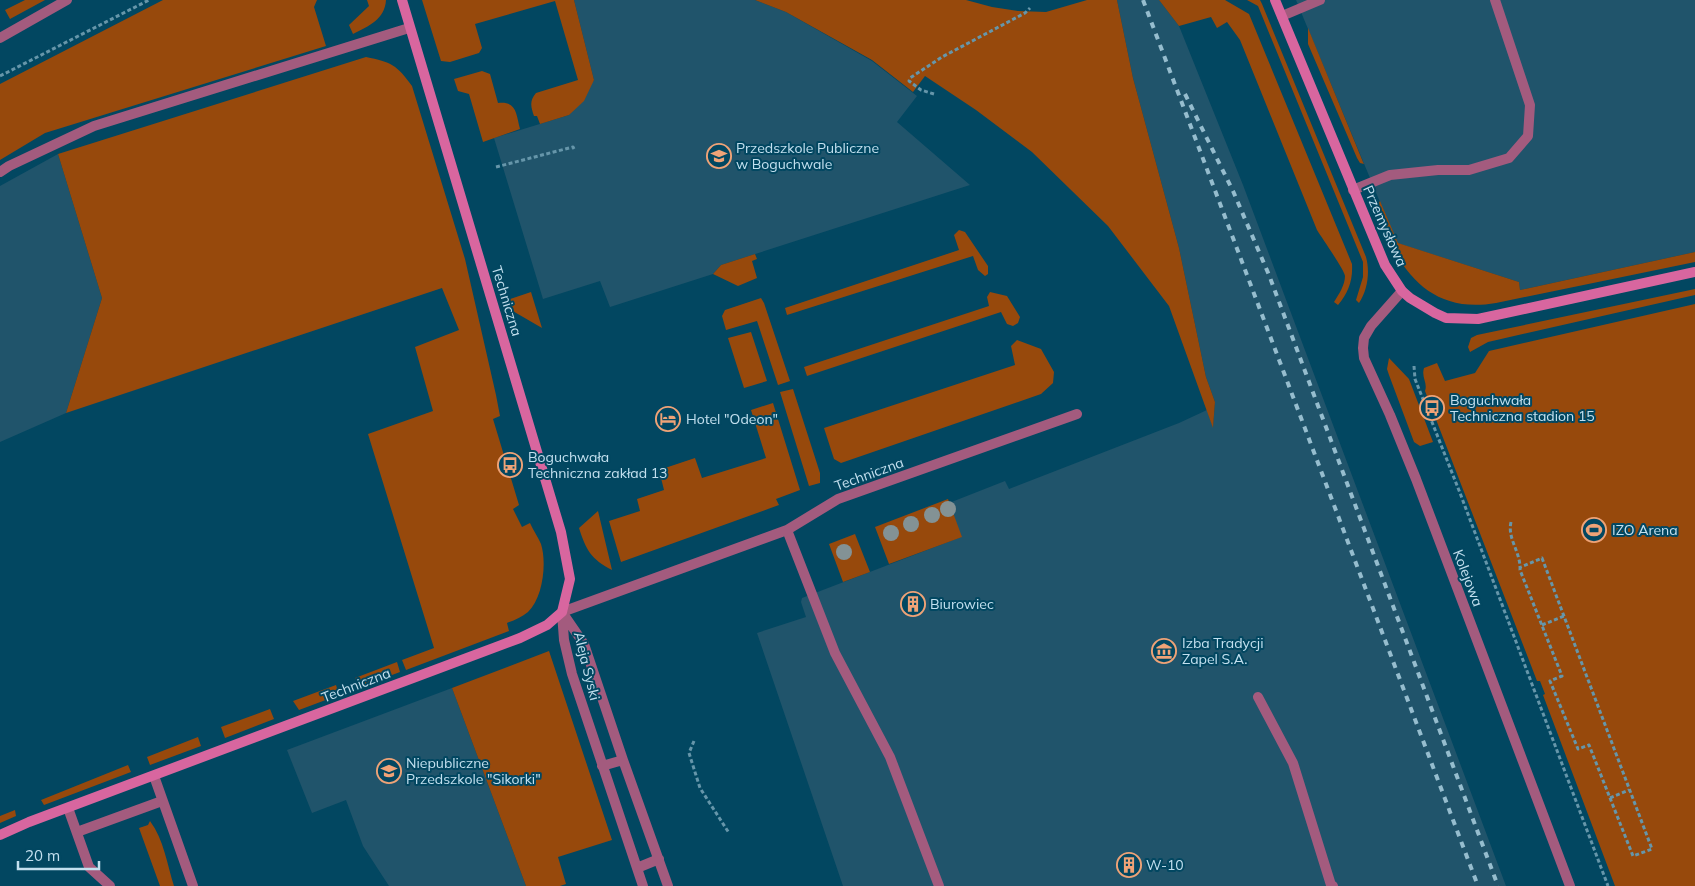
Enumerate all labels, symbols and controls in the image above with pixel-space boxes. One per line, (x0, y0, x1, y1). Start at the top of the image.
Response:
place label: Przedszkole Publiczne w Boguchwale (736, 139, 879, 173)
school or university icon: Przedszkole Publiczne w Boguchwale (706, 143, 732, 169)
street label: Przemysłowa (1359, 183, 1411, 269)
street label: Techniczna (488, 264, 526, 338)
place label: Boguchwała Techniczna stadion 15 (1450, 391, 1595, 425)
bus stop icon: Boguchwała Techniczna stadion 15 (1419, 395, 1445, 421)
hotel icon: Hotel "Odeon" (655, 406, 681, 432)
place label: Hotel "Odeon" (686, 410, 778, 428)
place label: Boguchwała Techniczna zakład 13 (528, 448, 668, 482)
bus stop icon: Boguchwała Techniczna zakład 13 (497, 452, 523, 478)
street label: Techniczna (832, 453, 906, 495)
sports icon: IZO Arena (1581, 517, 1607, 543)
place label: IZO Arena (1612, 521, 1678, 539)
street label: Kolejowa (1449, 547, 1487, 609)
building icon: Biurowiec (900, 591, 926, 617)
place label: Biurowiec (930, 595, 994, 613)
street label: Aleja Syski (570, 630, 604, 702)
place label: Izba Tradycji Zapel S.A. (1182, 634, 1263, 668)
museum icon: Izba Tradycji Zapel S.A. (1151, 638, 1177, 664)
street label: Techniczna (319, 664, 393, 706)
place label: Niepubliczne Przedszkole "Sikorki" (406, 754, 541, 788)
school or university icon: Niepubliczne Przedszkole "Sikorki" (376, 758, 402, 784)
scale bar (18, 838, 99, 870)
text: 20 m (25, 846, 60, 865)
building icon: W-10 (1116, 852, 1142, 878)
place label: W-10 (1146, 856, 1184, 874)

